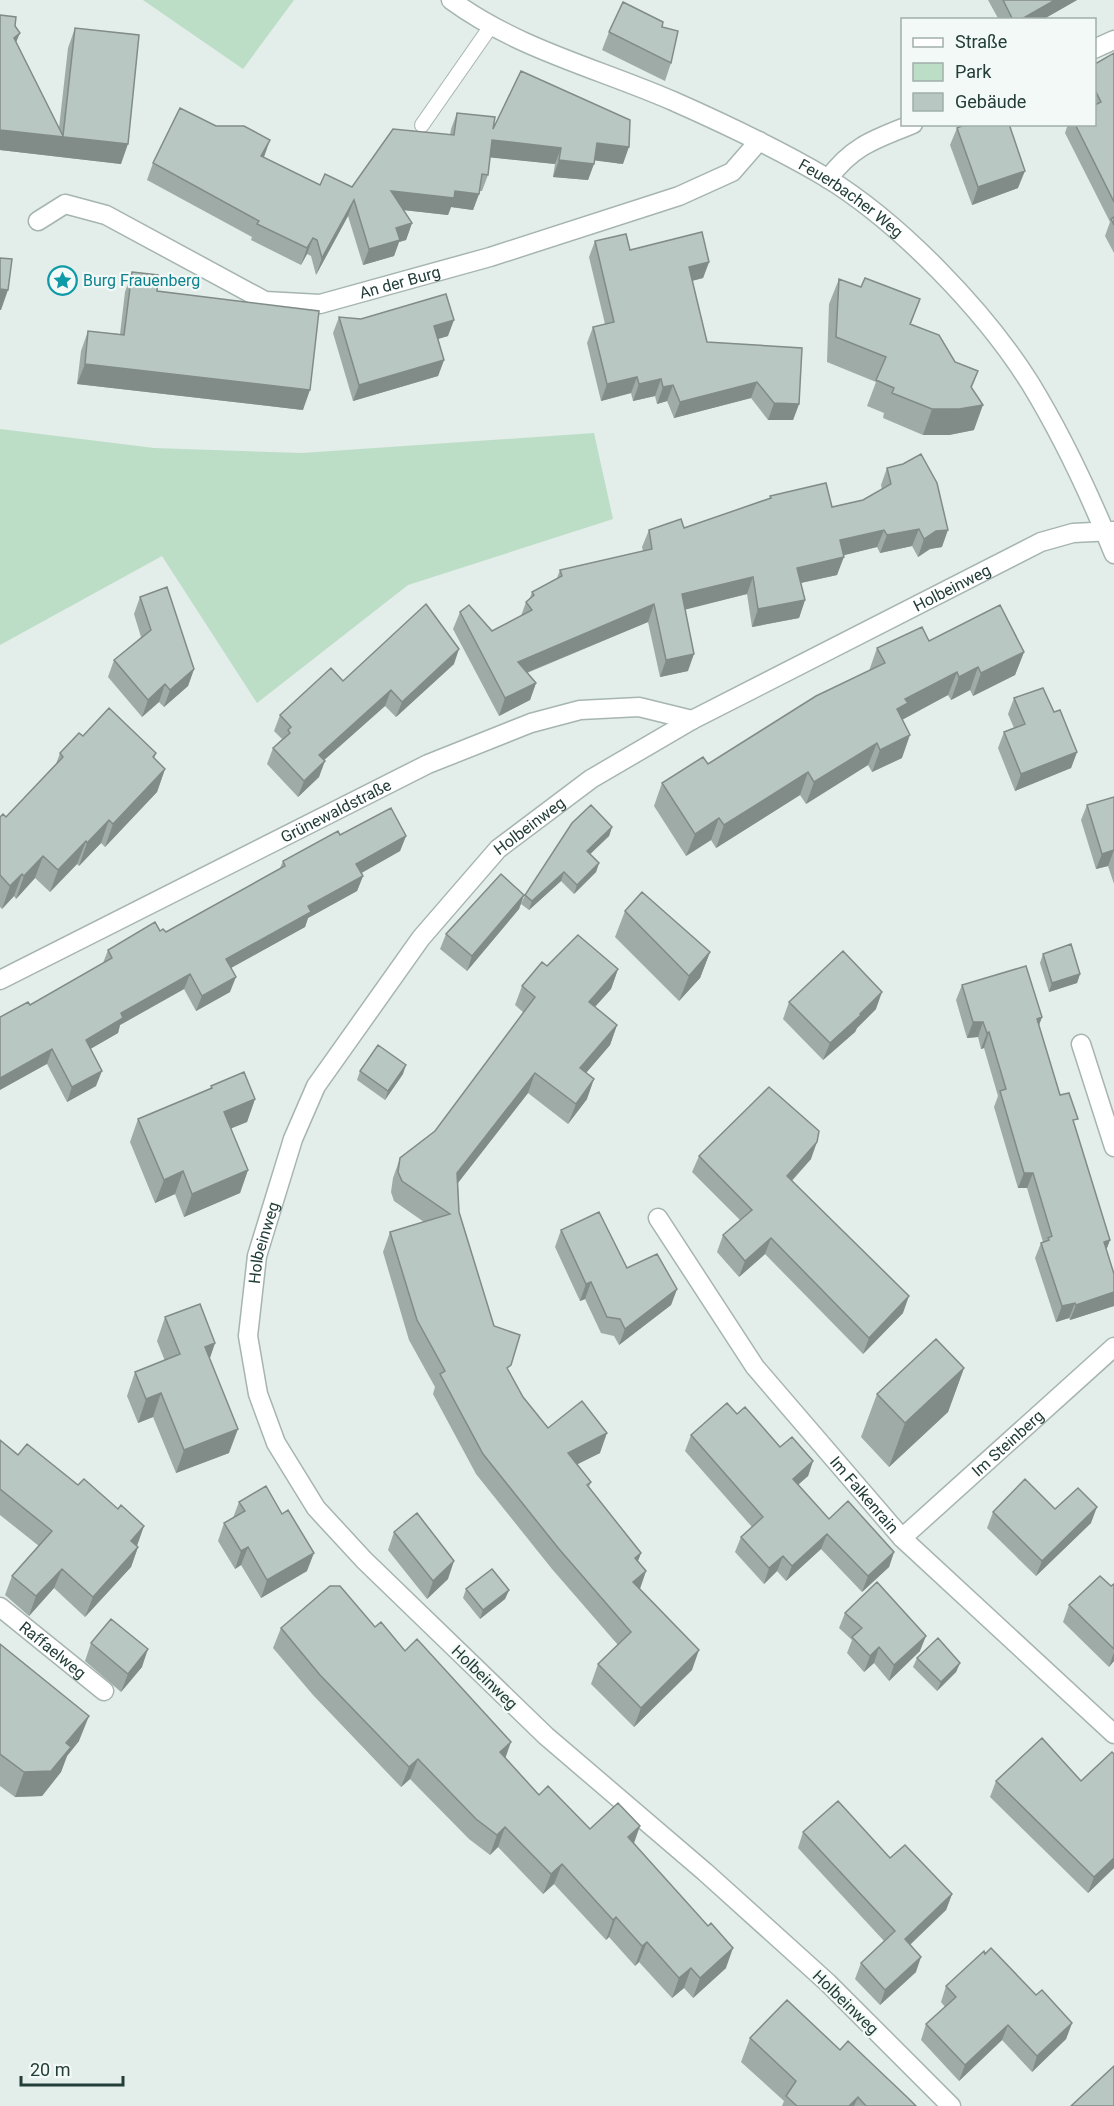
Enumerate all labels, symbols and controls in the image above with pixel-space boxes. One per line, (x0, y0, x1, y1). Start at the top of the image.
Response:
legend (901, 18, 1096, 126)
text: Straße (955, 31, 1007, 52)
text: Park (955, 61, 992, 82)
text: Gebäude (955, 91, 1026, 112)
street label: Feuerbacher Weg (795, 155, 907, 242)
street label: An der Burg (357, 262, 443, 303)
place icon: Burg Frauenberg (46, 264, 78, 296)
place label: Burg Frauenberg (83, 271, 200, 290)
street label: Holbeinweg (910, 560, 994, 616)
street label: Grünewaldstraße (277, 775, 394, 847)
street label: Holbeinweg (490, 793, 569, 859)
street label: Holbeinweg (245, 1199, 283, 1285)
street label: Im Steinberg (968, 1406, 1048, 1481)
street label: Im Falkenrain (826, 1453, 903, 1537)
street label: Raffaelweg (15, 1618, 90, 1683)
street label: Holbeinweg (448, 1641, 522, 1713)
street label: Holbeinweg (809, 1966, 883, 2038)
scale bar (21, 2049, 123, 2087)
text: 20 m (30, 2059, 70, 2080)

